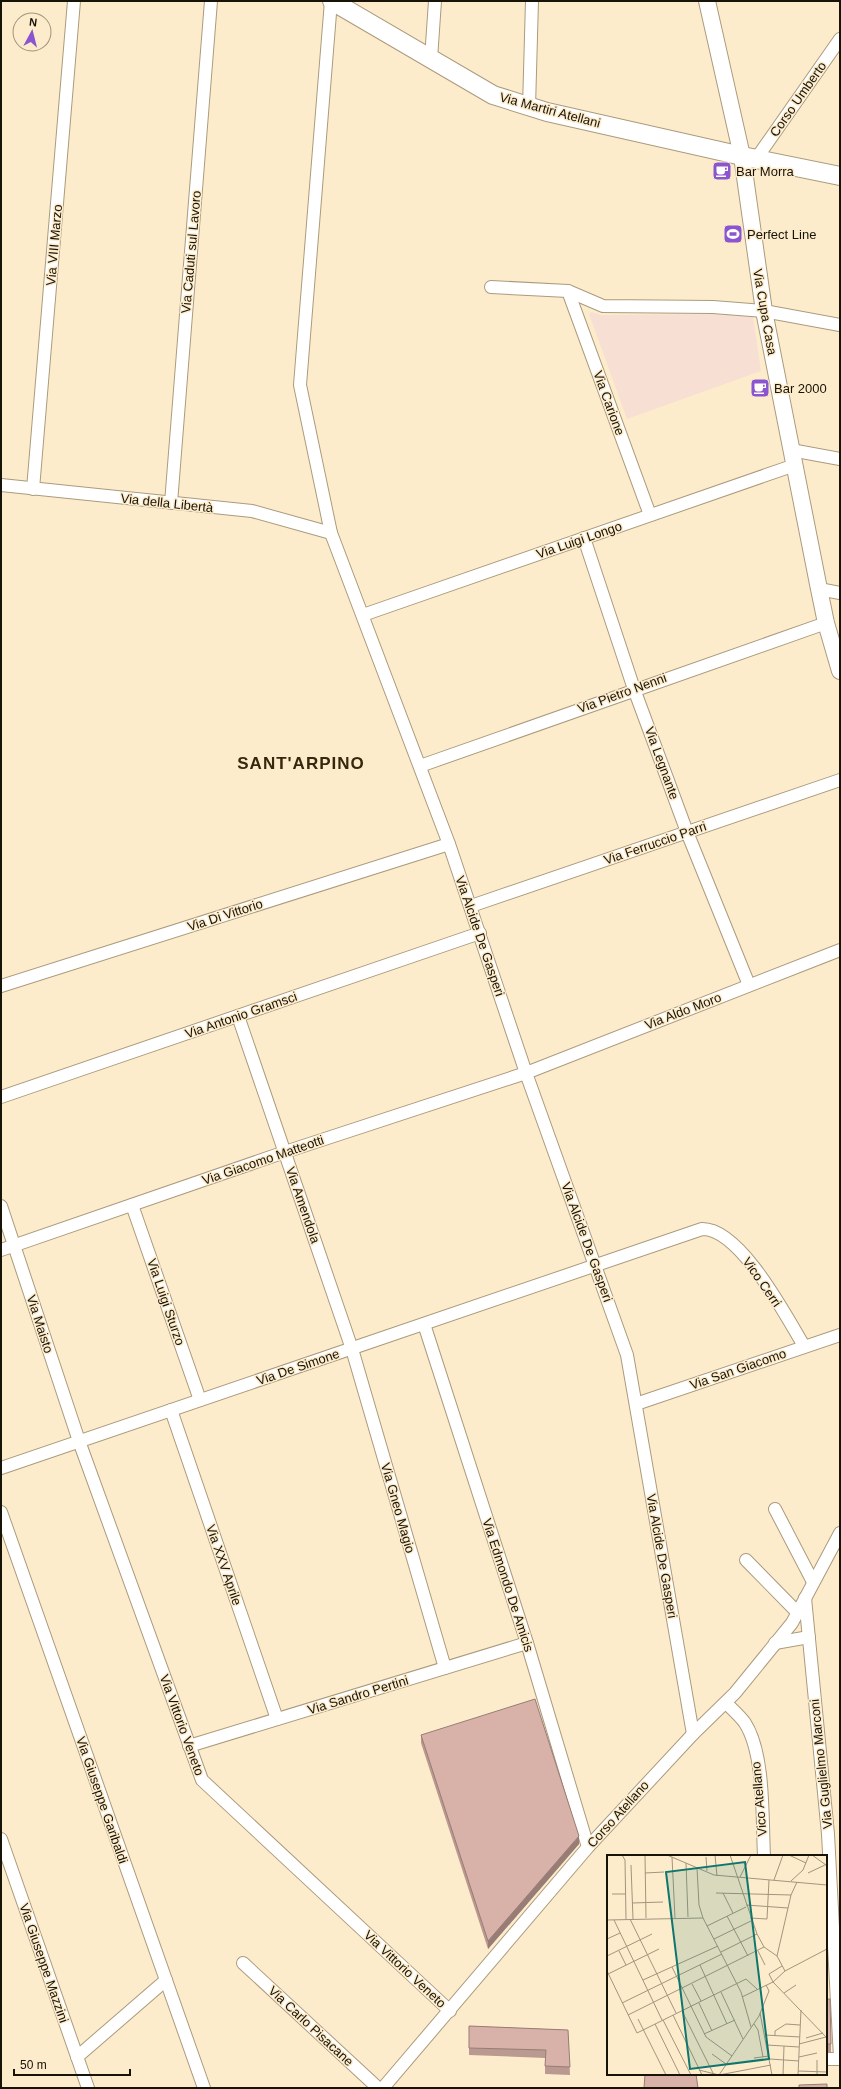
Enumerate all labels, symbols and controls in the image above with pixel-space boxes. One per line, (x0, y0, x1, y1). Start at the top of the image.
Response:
north arrow (12, 12, 52, 52)
text: N (29, 16, 38, 29)
street label: Corso Umberto (767, 59, 829, 139)
street label: Via Martiri Atellani (498, 89, 602, 131)
cafe icon: Bar Morra (711, 160, 733, 182)
place label: Bar Morra (736, 164, 795, 179)
street label: Via Caduti sul Lavoro (178, 190, 204, 314)
street label: Via VIII Marzo (43, 204, 65, 286)
sports icon: Perfect Line (722, 223, 744, 245)
place label: Perfect Line (747, 227, 816, 242)
street label: Via Cupa Casa (750, 268, 780, 357)
street label: Via Carione (590, 369, 628, 437)
cafe icon: Bar 2000 (749, 377, 771, 399)
place label: Bar 2000 (774, 381, 827, 396)
street label: Via della Libertà (120, 491, 215, 515)
street label: Via Luigi Longo (534, 518, 624, 562)
street label: Via Pietro Nenni (575, 670, 669, 716)
street label: Via Legnante (642, 725, 682, 801)
district label: SANT'ARPINO (237, 754, 365, 773)
street label: Via Ferruccio Parri (602, 818, 708, 868)
street label: Via Alcide De Gasperi (452, 874, 508, 998)
street label: Via Di Vittorio (185, 896, 265, 934)
street label: Via Antonio Gramsci (183, 989, 299, 1041)
street label: Via Aldo Moro (643, 990, 723, 1032)
street label: Via Giacomo Matteotti (200, 1132, 326, 1188)
street label: Via Amendola (283, 1165, 323, 1246)
street label: Via Alcide De Gasperi (558, 1180, 616, 1304)
street label: Vico Cerri (740, 1254, 785, 1310)
street label: Via Luigi Sturzo (144, 1257, 188, 1347)
street label: Via Maisto (24, 1293, 56, 1355)
street label: Via San Giacomo (688, 1345, 788, 1393)
street label: Via De Simone (255, 1346, 341, 1388)
street label: Via Gneo Magio (378, 1461, 418, 1555)
street label: Via Alcide De Gasperi (644, 1493, 680, 1620)
street label: Via Edmondo De Amicis (479, 1516, 537, 1654)
street label: Via XXV Aprile (203, 1523, 245, 1607)
street label: Via Vittorio Veneto (157, 1672, 207, 1778)
street label: Via Sandro Pertini (306, 1673, 410, 1717)
street label: Via Guglielmo Marconi (807, 1698, 835, 1830)
street label: Via Giuseppe Garibaldi (73, 1734, 131, 1866)
street label: Vico Atellano (748, 1761, 770, 1837)
street label: Corso Atellano (584, 1778, 652, 1850)
inset map (607, 1855, 827, 2075)
street label: Via Giuseppe Mazzini (16, 1901, 72, 2025)
street label: Via Vittorio Veneto (361, 1927, 449, 2011)
street label: Via Carlo Pisacane (266, 1983, 356, 2069)
scale bar (14, 2051, 130, 2077)
text: 50 m (20, 2058, 47, 2072)

